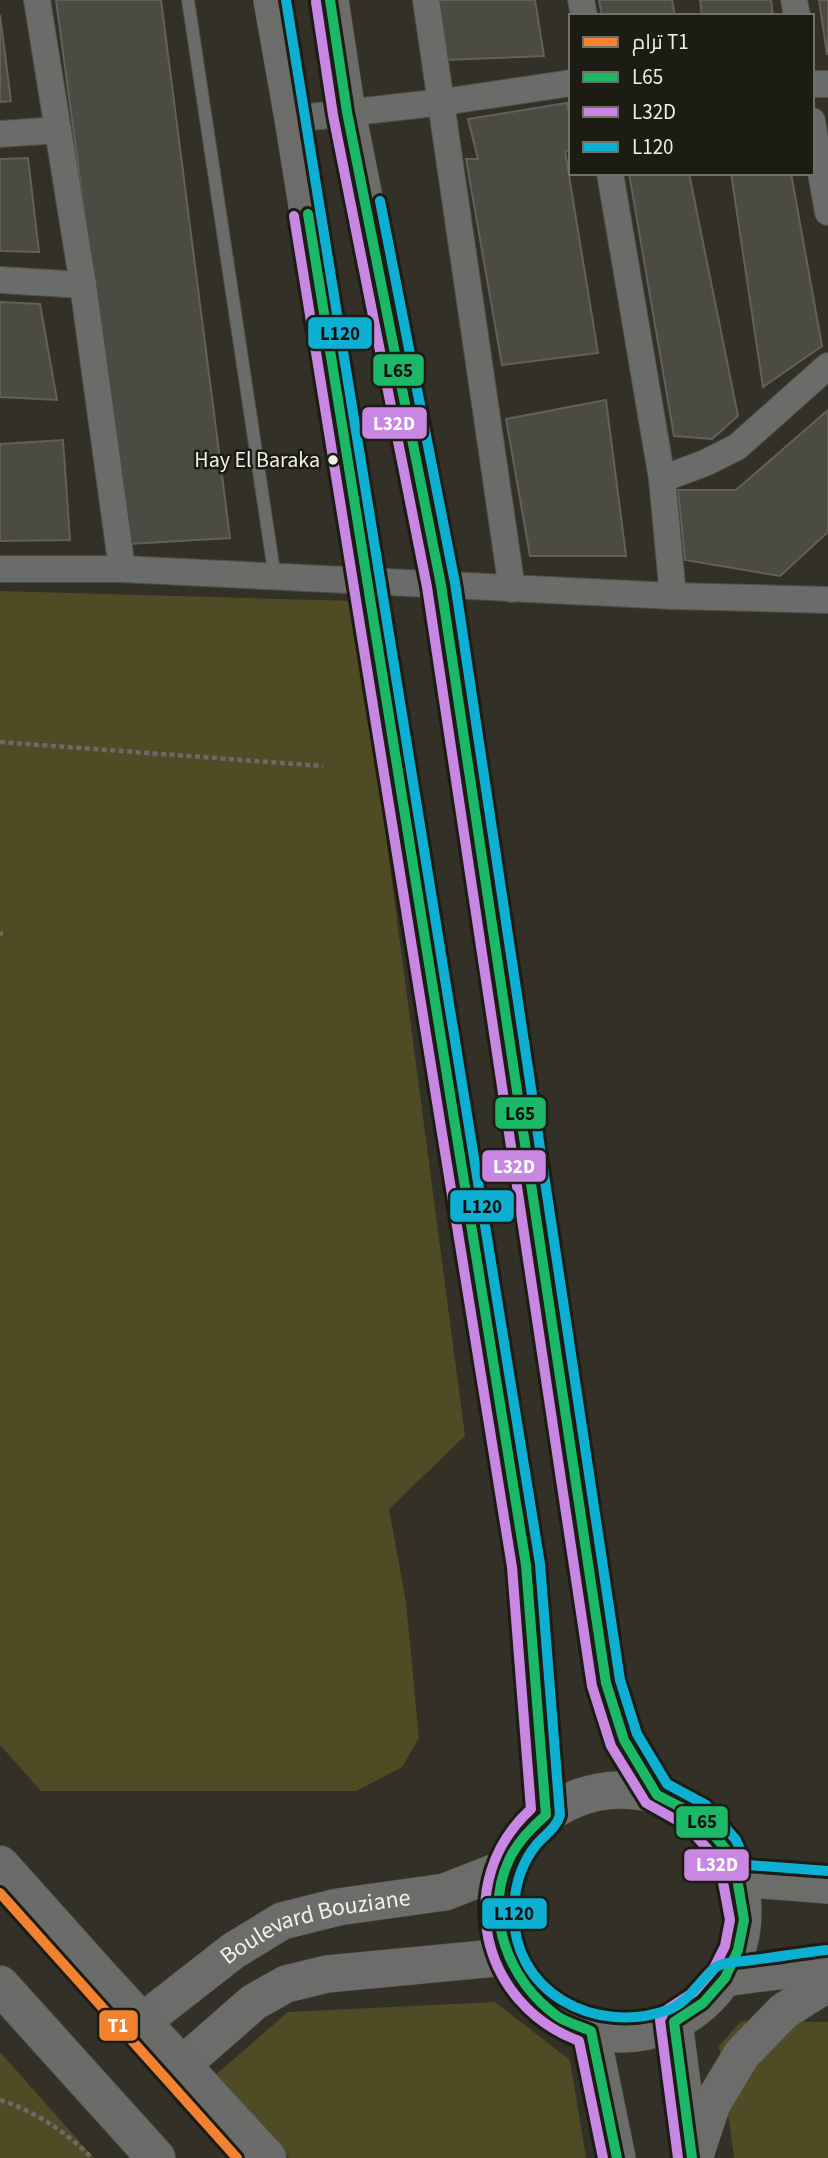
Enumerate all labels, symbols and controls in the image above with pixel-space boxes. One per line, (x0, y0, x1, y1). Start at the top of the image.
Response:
legend (569, 14, 814, 175)
text: ترام T1 (632, 27, 689, 57)
text: L65 (632, 62, 663, 92)
text: L32D (632, 97, 676, 127)
text: L120 (632, 132, 674, 162)
line badge: L120 (307, 316, 373, 350)
text: L120 (320, 321, 360, 348)
line badge: L65 (372, 353, 425, 387)
text: L65 (383, 358, 413, 385)
line badge: L32D (361, 406, 428, 440)
text: L32D (373, 411, 415, 438)
place label: Hay El Baraka (194, 444, 320, 476)
marker: Hay El Baraka (326, 453, 340, 467)
line badge: L65 (494, 1096, 547, 1130)
text: L65 (505, 1101, 535, 1128)
line badge: L32D (481, 1149, 547, 1183)
text: L32D (493, 1154, 535, 1181)
line badge: L120 (449, 1189, 515, 1223)
text: L120 (462, 1194, 502, 1221)
line badge: L65 (675, 1805, 729, 1839)
text: L65 (687, 1809, 717, 1836)
line badge: L32D (683, 1848, 750, 1882)
text: L32D (696, 1852, 738, 1879)
street label: Boulevard Bouziane (212, 1880, 413, 1973)
line badge: L120 (481, 1897, 548, 1930)
text: L120 (494, 1901, 534, 1928)
line badge: T1 (98, 2009, 139, 2042)
text: T1 (108, 2013, 128, 2040)

